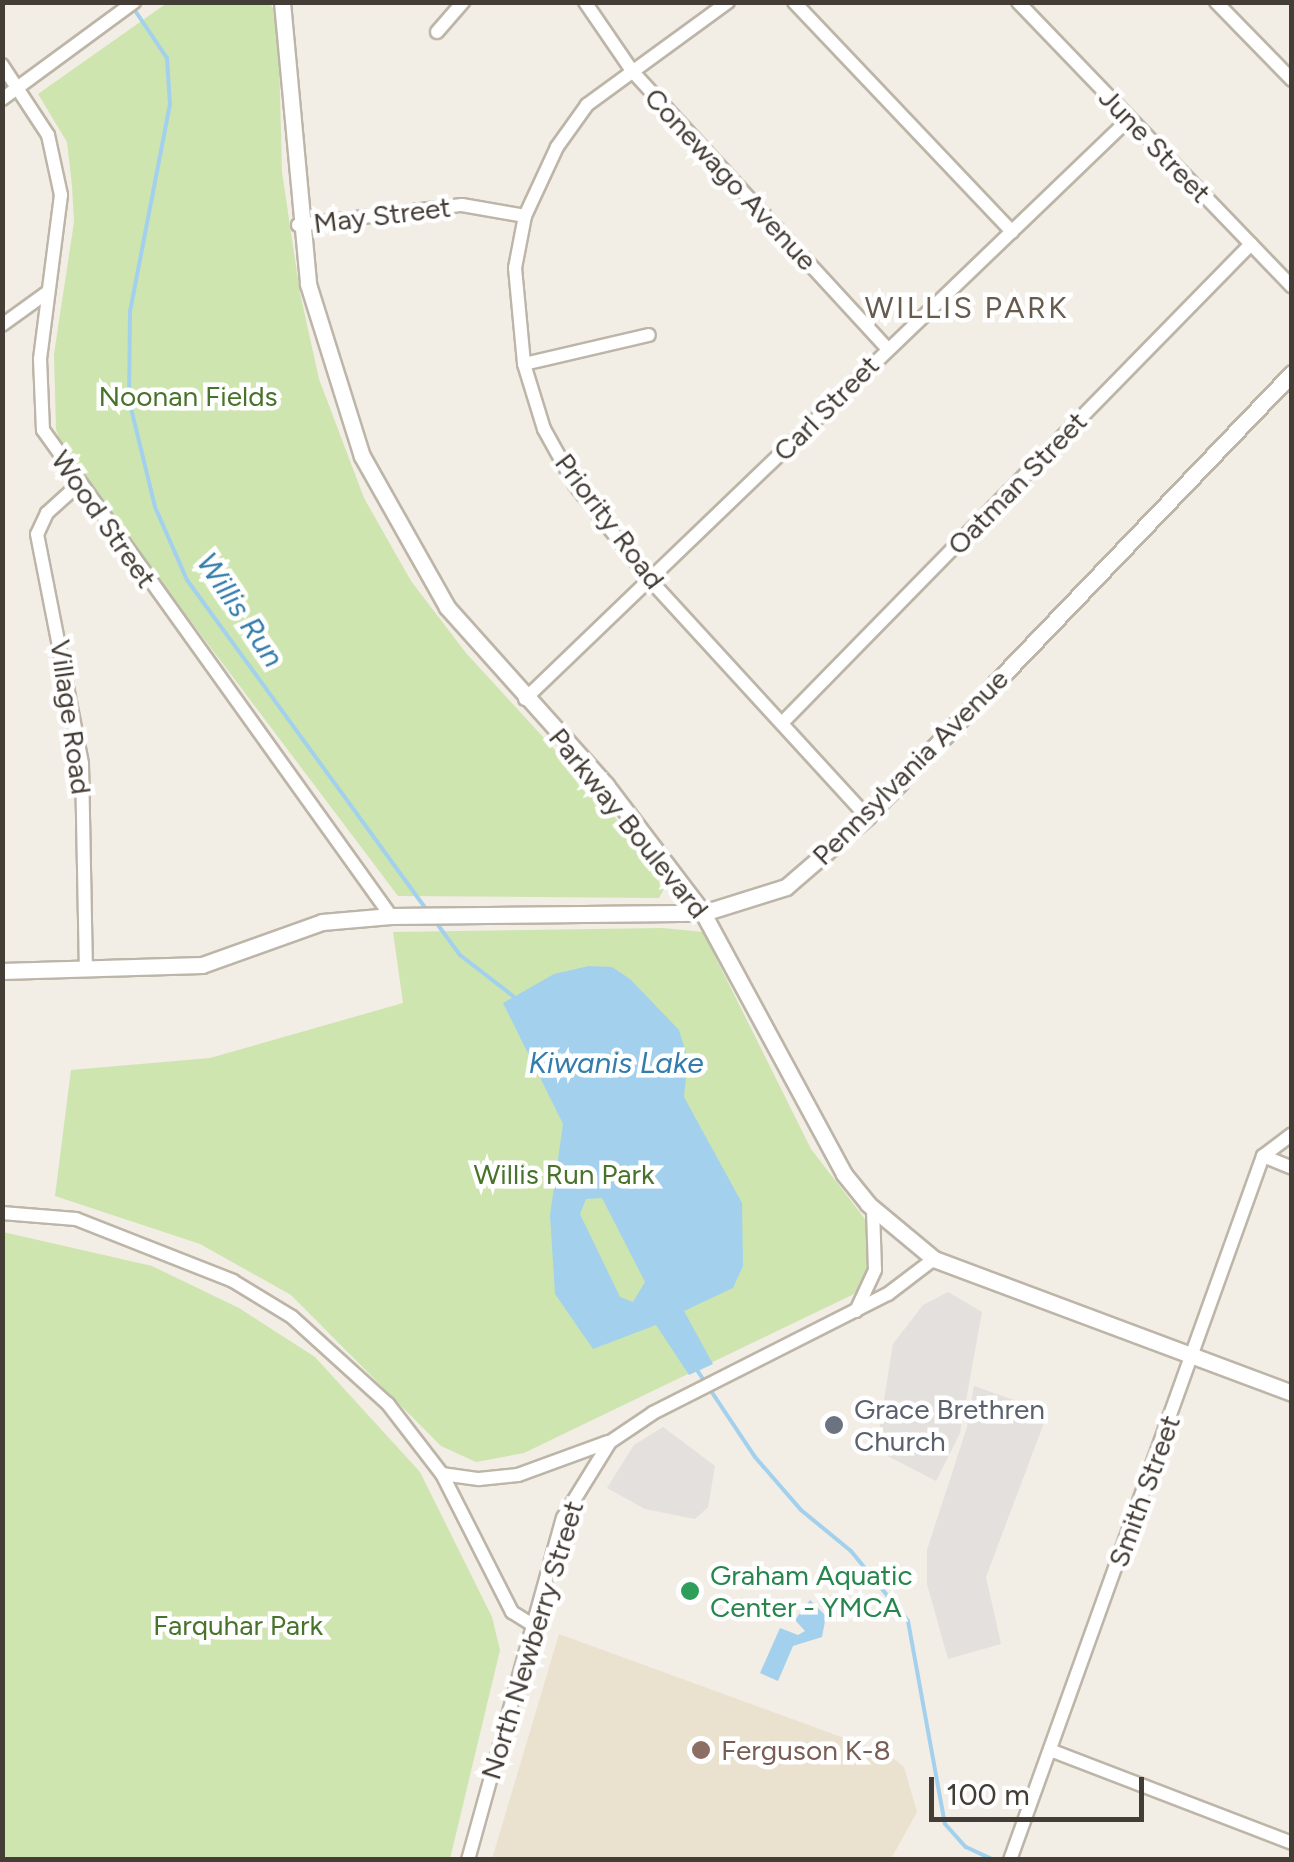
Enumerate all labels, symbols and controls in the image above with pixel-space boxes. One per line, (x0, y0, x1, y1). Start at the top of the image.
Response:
street label: Conewago Avenue (638, 81, 824, 277)
street label: June Street (1092, 81, 1218, 209)
street label: May Street (312, 190, 452, 240)
district label: WILLIS PARK (865, 290, 1069, 326)
street label: Carl Street (766, 348, 886, 468)
park label: Noonan Fields (98, 379, 278, 413)
street label: Oatman Street (940, 405, 1094, 561)
street label: Wood Street (44, 444, 164, 594)
street label: Priority Road (548, 447, 672, 595)
water label: Willis Run (189, 546, 291, 674)
street label: Village Road (44, 638, 98, 796)
street label: Pennsylvania Avenue (805, 662, 1015, 872)
street label: Parkway Boulevard (542, 721, 716, 925)
water label: Kiwanis Lake (528, 1045, 704, 1081)
park label: Willis Run Park (473, 1157, 655, 1191)
place label: Grace Brethren Church (854, 1392, 1045, 1458)
street label: Smith Street (1101, 1411, 1187, 1571)
marker: Grace Brethren Church (823, 1414, 845, 1436)
street label: North Newberry Street (474, 1497, 590, 1783)
place label: Graham Aquatic Center - YMCA (710, 1558, 913, 1624)
marker: Graham Aquatic Center - YMCA (679, 1580, 701, 1602)
park label: Farquhar Park (153, 1608, 323, 1642)
place label: Ferguson K-8 (721, 1733, 891, 1767)
marker: Ferguson K-8 (690, 1739, 712, 1761)
scale bar (934, 1757, 1149, 1819)
text: 100 m (946, 1776, 1030, 1813)

